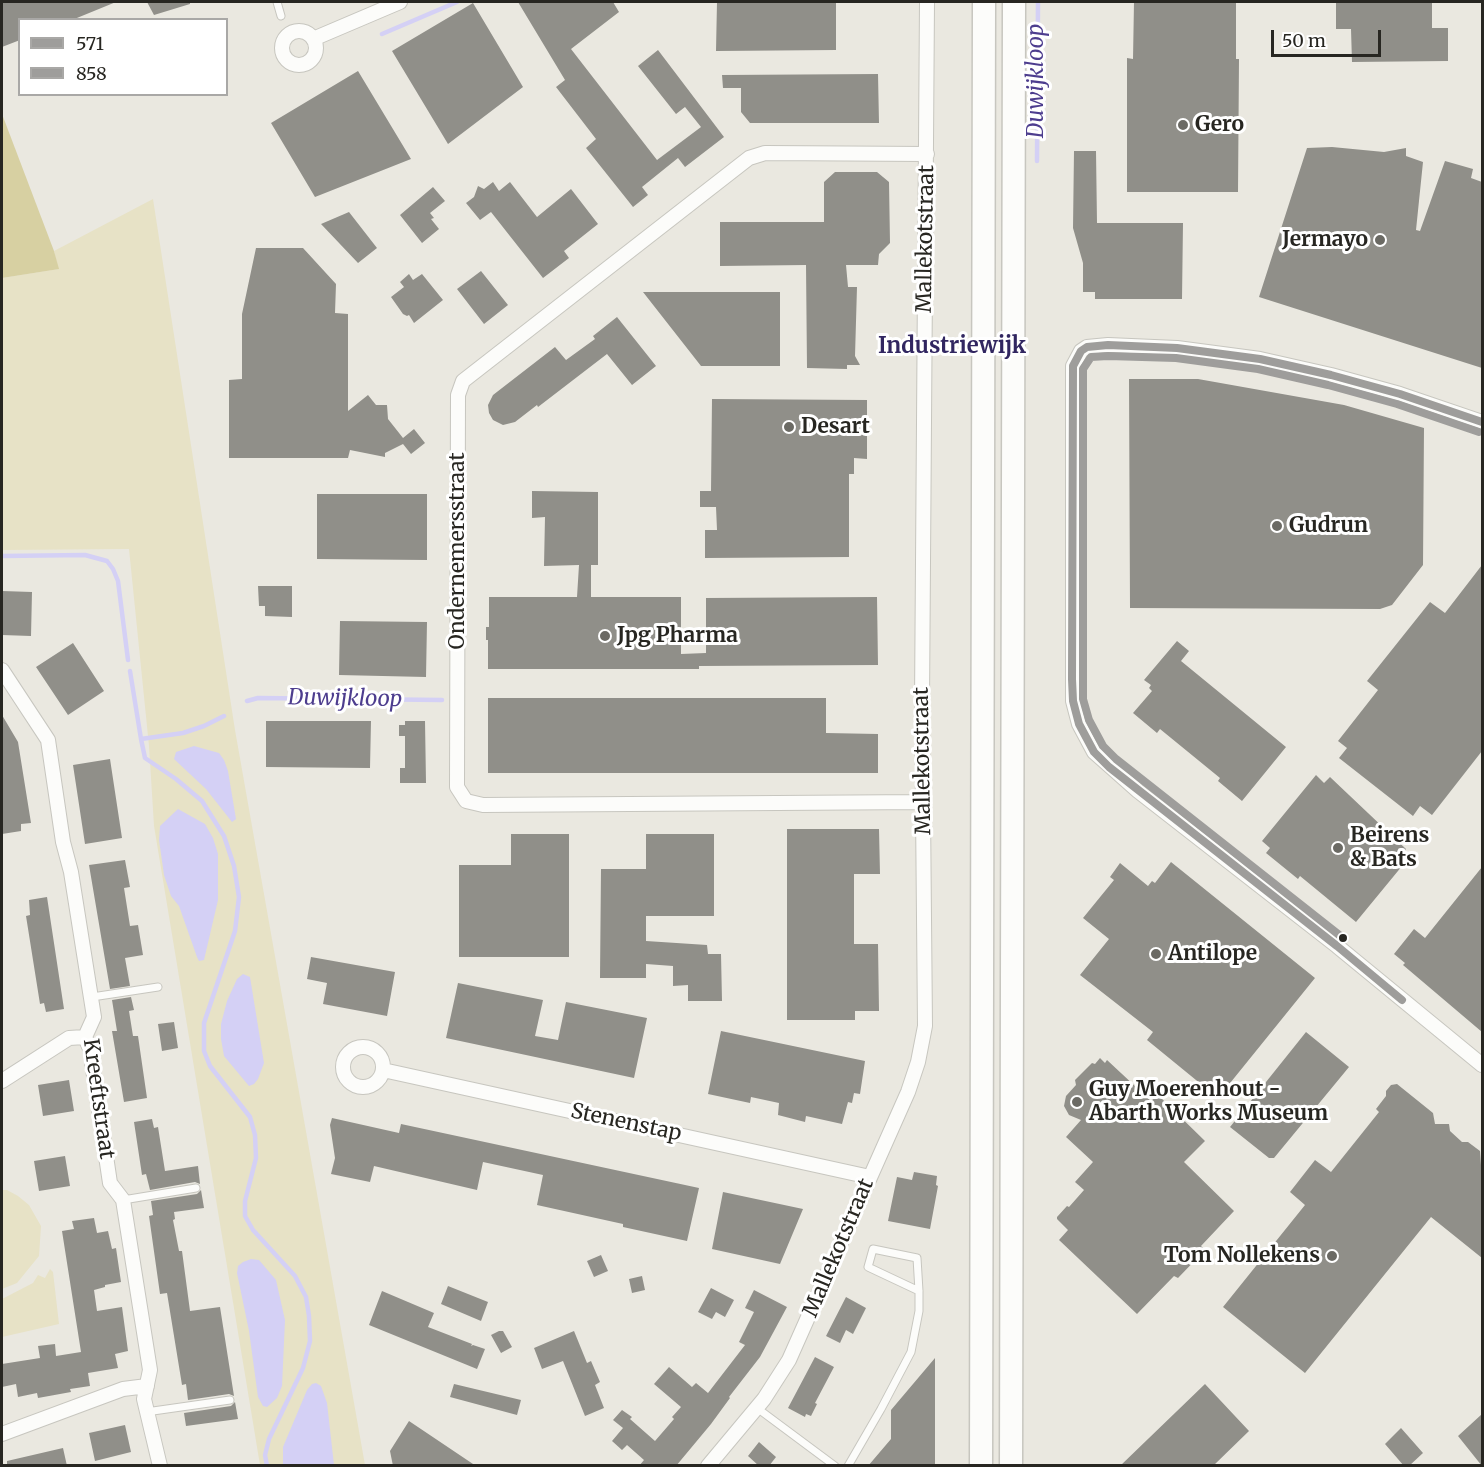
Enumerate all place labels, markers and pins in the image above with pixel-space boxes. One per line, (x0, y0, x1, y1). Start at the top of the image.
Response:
place label: Gero (1195, 112, 1244, 138)
marker: Gero (1176, 118, 1190, 132)
place label: Jermayo (1282, 227, 1368, 253)
marker: Jermayo (1373, 233, 1387, 247)
place label: Desart (801, 414, 870, 440)
marker: Desart (782, 420, 796, 434)
place label: Gudrun (1289, 513, 1368, 539)
marker: Gudrun (1270, 519, 1284, 533)
place label: Jpg Pharma (617, 623, 738, 649)
marker: Jpg Pharma (598, 629, 612, 643)
place label: Beirens & Bats (1350, 823, 1429, 873)
marker: Beirens & Bats (1331, 841, 1345, 855)
unlabelled marker (1337, 932, 1349, 944)
place label: Antilope (1168, 941, 1257, 967)
marker: Antilope (1149, 947, 1163, 961)
place label: Guy Moerenhout - Abarth Works Museum (1089, 1077, 1328, 1127)
marker: Guy Moerenhout - Abarth Works Museum (1070, 1095, 1084, 1109)
place label: Tom Nollekens (1164, 1243, 1320, 1269)
marker: Tom Nollekens (1325, 1249, 1339, 1263)

